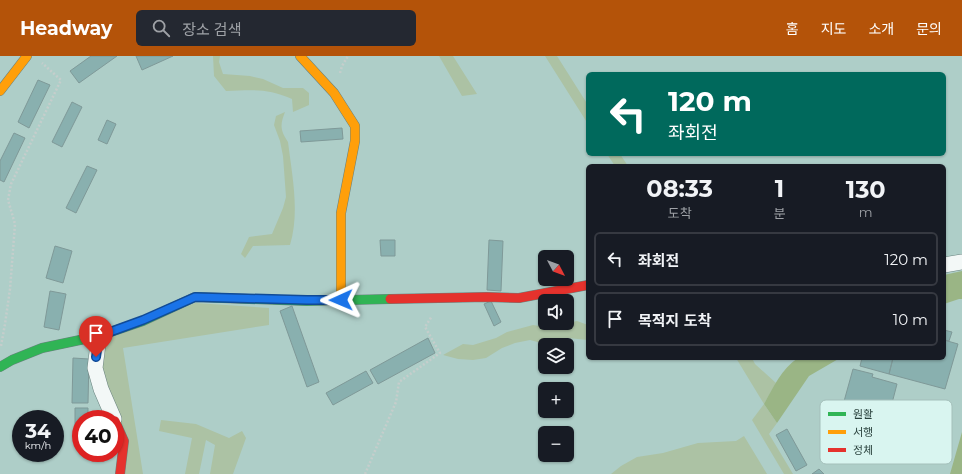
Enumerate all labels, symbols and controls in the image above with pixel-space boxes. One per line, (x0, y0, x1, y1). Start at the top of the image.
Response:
search box (136, 10, 416, 46)
text: Headway (20, 17, 112, 40)
icon: search (150, 17, 172, 39)
text: 장소 검색 (182, 20, 241, 39)
text: 홈 (786, 20, 799, 38)
text: 지도 (821, 20, 846, 38)
text: 소개 (868, 20, 894, 38)
text: 문의 (916, 20, 942, 38)
text: 120 m (668, 84, 752, 118)
icon: left (602, 88, 654, 140)
text: 좌회전 (668, 122, 718, 144)
text: 08:33 (646, 174, 713, 203)
text: 1 (775, 174, 784, 203)
text: 130 (846, 175, 886, 204)
text: m (859, 204, 873, 220)
text: 도착 (668, 205, 692, 221)
text: 분 (773, 205, 785, 221)
icon: left (604, 248, 626, 270)
north arrow (538, 250, 574, 286)
map controls (538, 250, 574, 462)
text: 120 m (884, 250, 928, 269)
text: 좌회전 (638, 251, 679, 270)
position arrow (320, 279, 362, 321)
button: sound (538, 294, 574, 330)
icon: arrive (604, 308, 626, 330)
text: 10 m (893, 310, 928, 329)
text: 목적지 도착 (638, 311, 711, 330)
pin (79, 316, 113, 357)
icon: arrive (85, 322, 107, 344)
button: layers (538, 338, 574, 374)
button: + (538, 382, 574, 418)
legend (820, 400, 952, 464)
text: 원활 (853, 407, 873, 421)
speed limit sign: 40 (72, 410, 124, 462)
text: 34 (25, 419, 51, 443)
text: 서행 (853, 425, 873, 439)
button: − (538, 426, 574, 462)
text: km/h (25, 439, 51, 452)
text: 정체 (853, 443, 873, 457)

